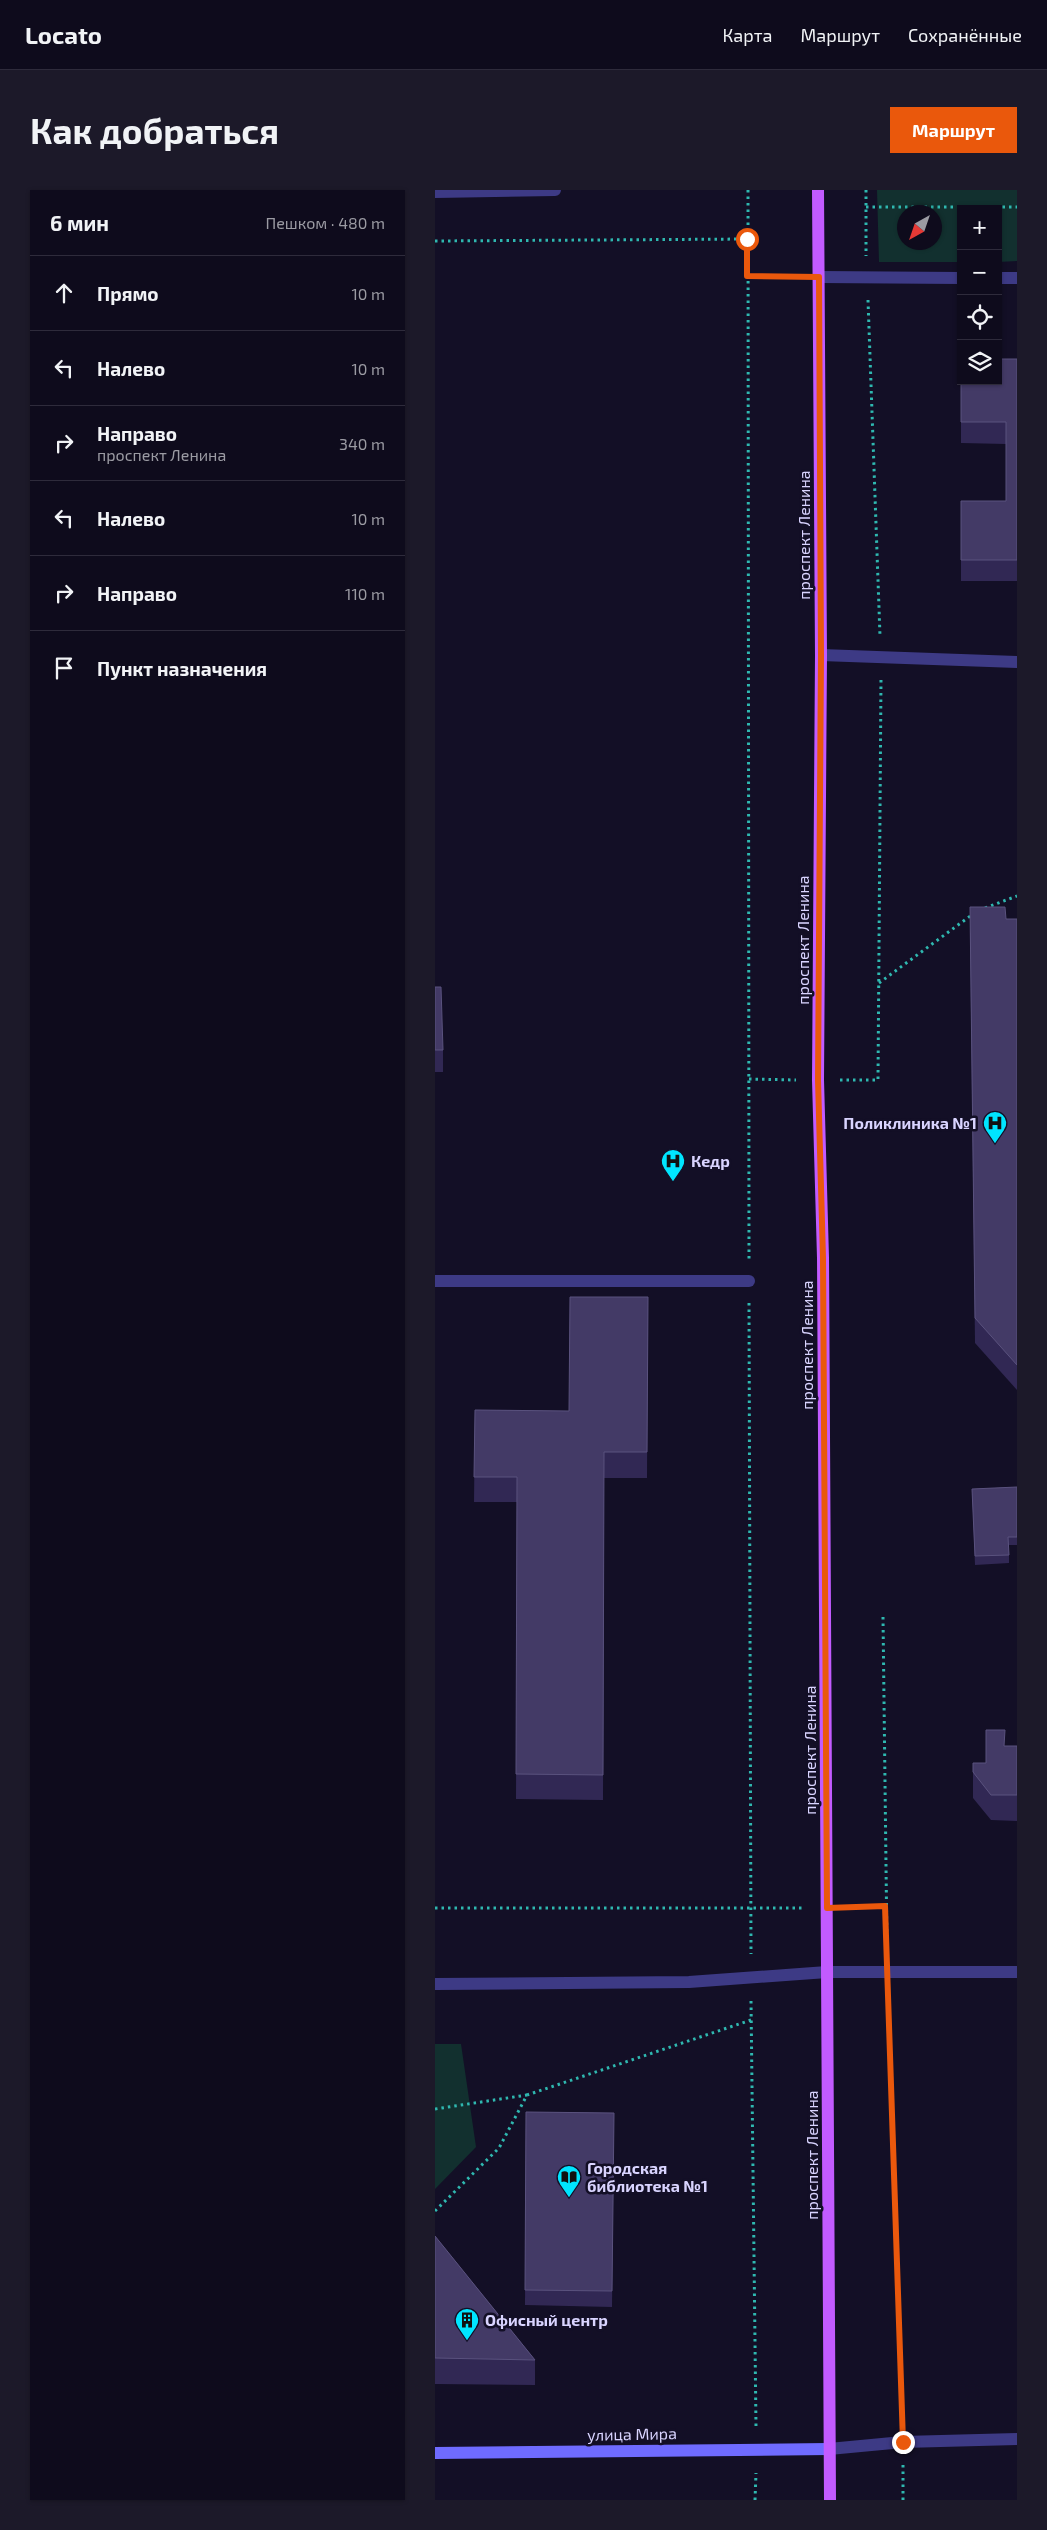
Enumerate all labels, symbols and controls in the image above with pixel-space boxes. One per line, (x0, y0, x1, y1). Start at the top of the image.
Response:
text: Locato (25, 20, 102, 49)
text: Карта (722, 24, 772, 46)
text: Маршрут (800, 24, 880, 46)
text: Сохранённые (908, 24, 1022, 46)
button: Маршрут (890, 107, 1017, 153)
text: Как добраться (30, 109, 279, 151)
north arrow (897, 205, 942, 250)
map controls (957, 205, 1002, 385)
button: + (957, 205, 1002, 250)
text: 6 мин (50, 210, 109, 235)
text: Пешком · 480 m (265, 213, 385, 232)
route start (736, 228, 759, 251)
button: − (957, 250, 1002, 295)
icon: ahead (50, 279, 78, 307)
text: Прямо (97, 282, 159, 305)
text: 10 m (351, 284, 385, 303)
button: locate (957, 295, 1002, 340)
button: layers (957, 340, 1002, 385)
icon: left (50, 354, 78, 382)
text: Налево (97, 357, 165, 380)
text: 10 m (351, 359, 385, 378)
text: Направо (97, 422, 177, 445)
icon: right (50, 429, 78, 457)
text: 340 m (339, 434, 385, 453)
text: проспект Ленина (97, 445, 226, 464)
street label: проспект Ленина (794, 470, 813, 600)
icon: left (50, 504, 78, 532)
text: Налево (97, 507, 165, 530)
text: 10 m (351, 509, 385, 528)
icon: right (50, 579, 78, 607)
text: Направо (97, 582, 177, 605)
text: 110 m (345, 584, 385, 603)
icon: arrive (50, 654, 78, 682)
text: Пункт назначения (97, 657, 267, 680)
street label: проспект Ленина (793, 875, 812, 1005)
hospital icon: Поликлиника №1 (982, 1110, 1008, 1144)
place label: Поликлиника №1 (843, 1113, 977, 1132)
hospital icon: Кедр (660, 1148, 686, 1182)
place label: Кедр (691, 1151, 730, 1170)
street label: проспект Ленина (797, 1280, 816, 1410)
street label: проспект Ленина (800, 1685, 819, 1815)
street label: проспект Ленина (802, 2090, 821, 2220)
place label: Городская библиотека №1 (587, 2158, 708, 2195)
library icon: Городская библиотека №1 (556, 2164, 582, 2198)
building icon: Офисный центр (454, 2307, 480, 2341)
place label: Офисный центр (485, 2310, 608, 2329)
street label: улица Мира (587, 2423, 677, 2445)
route end (892, 2431, 915, 2454)

